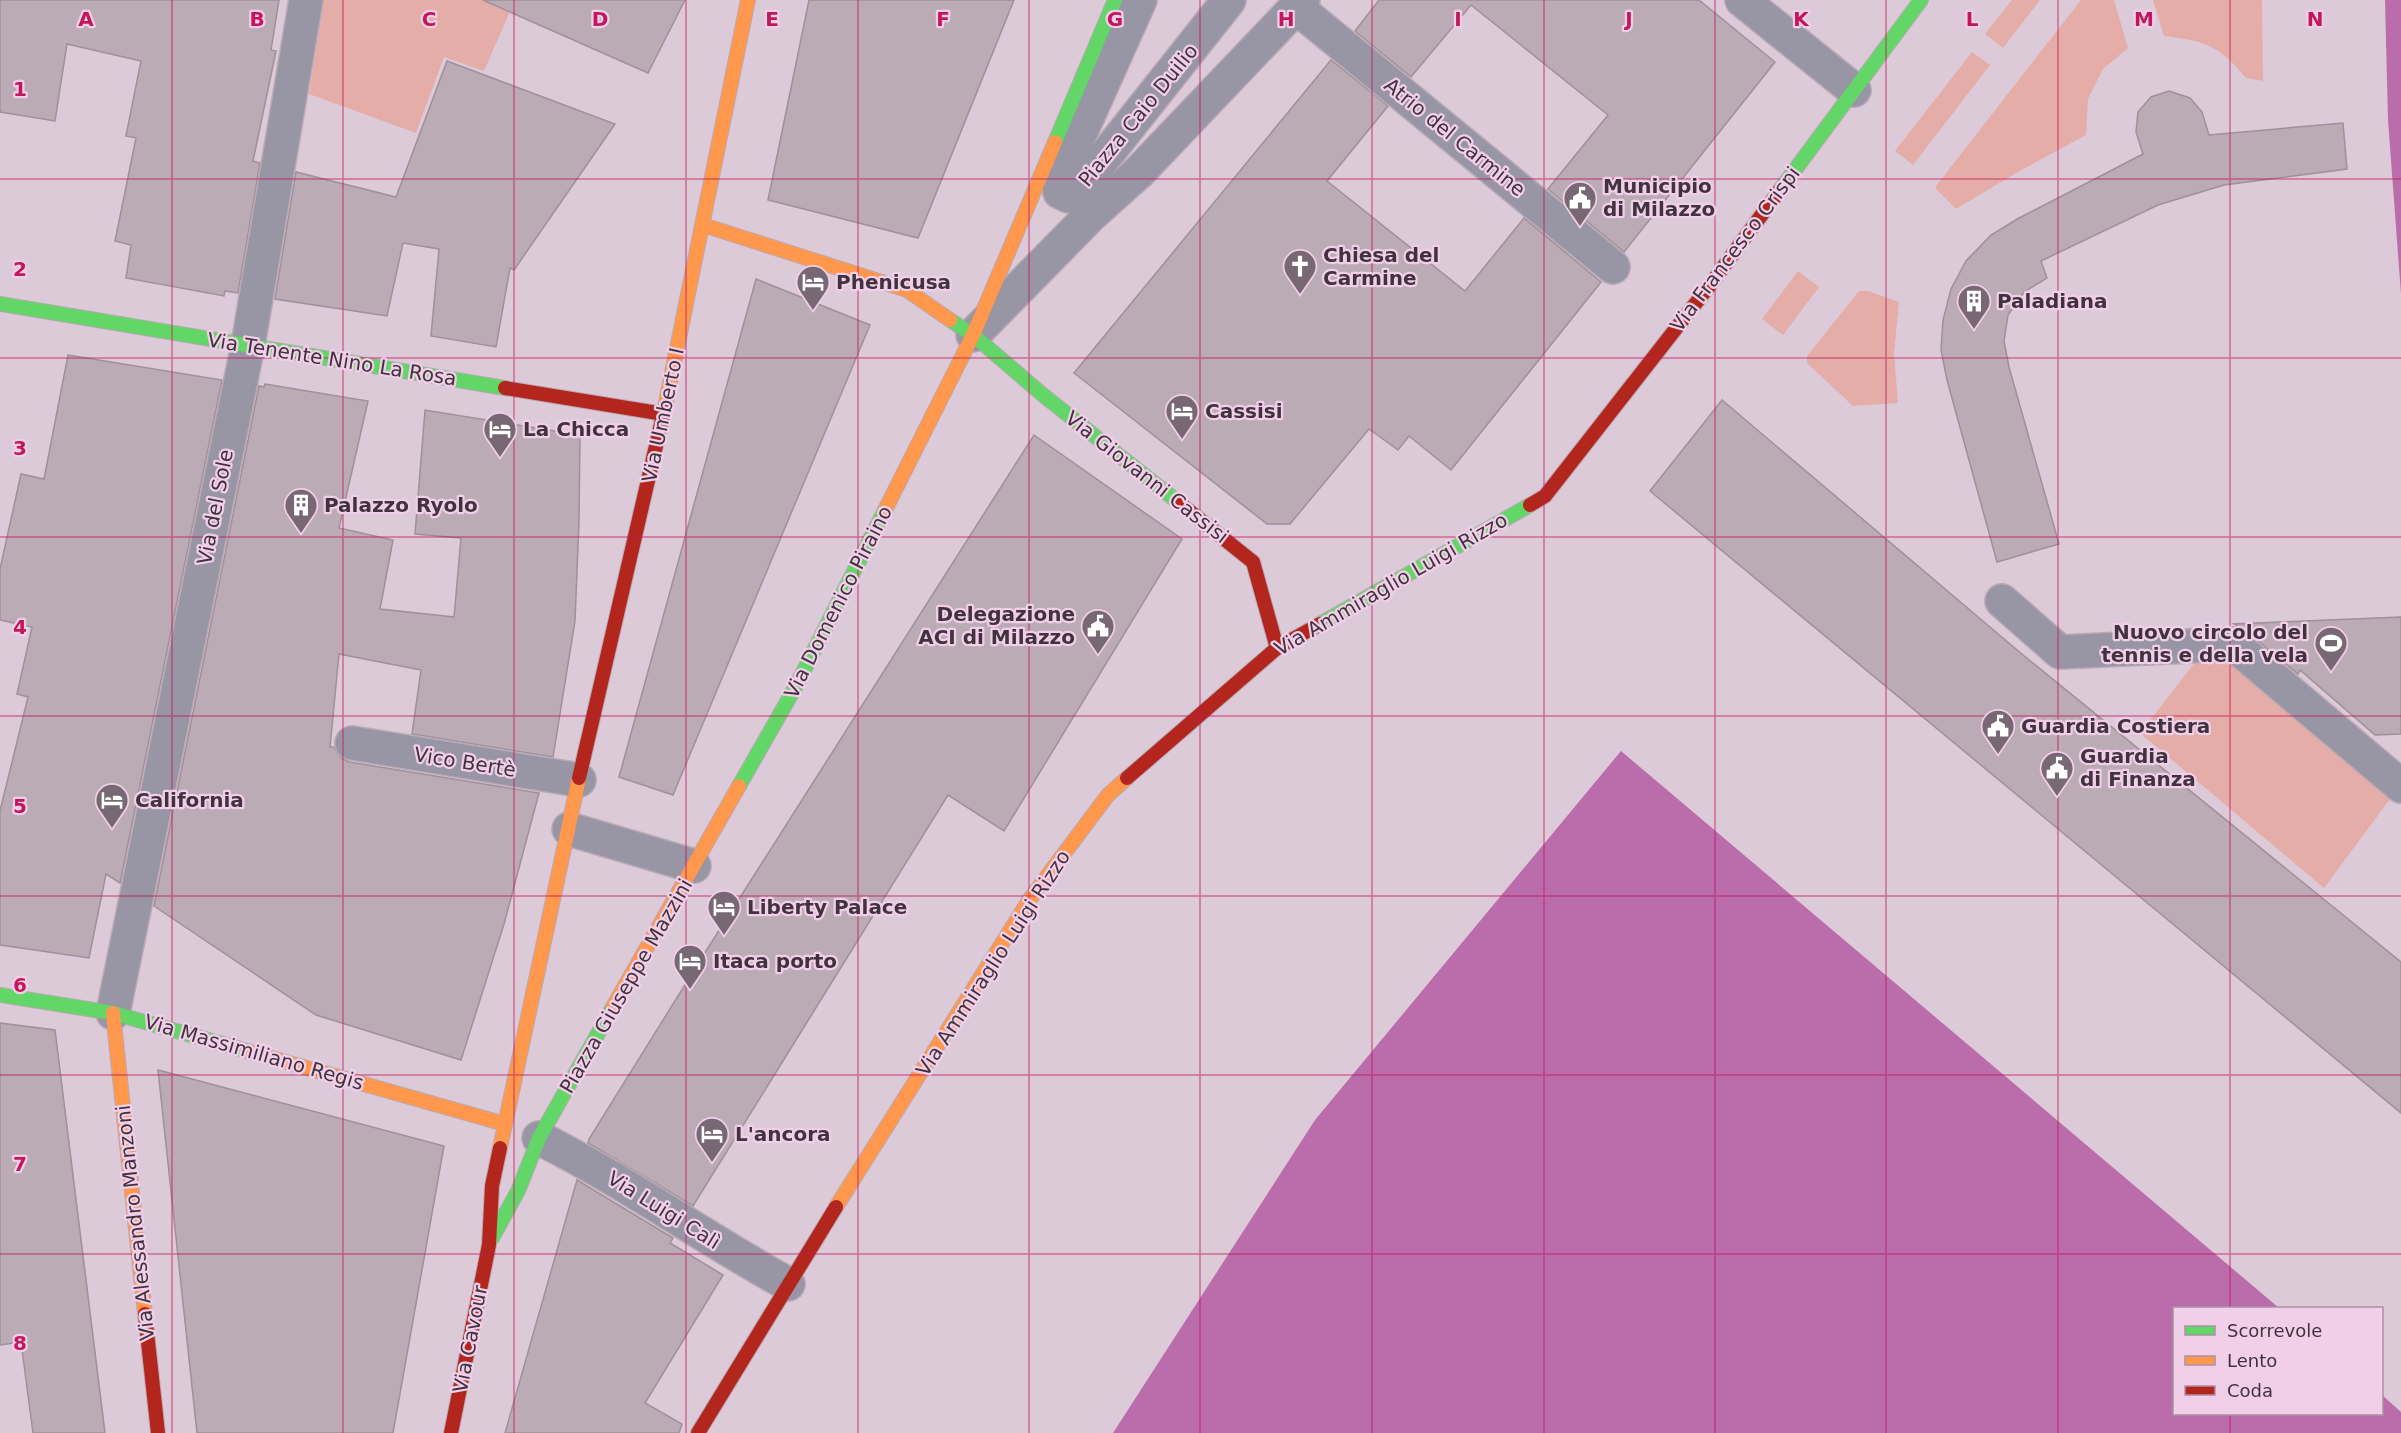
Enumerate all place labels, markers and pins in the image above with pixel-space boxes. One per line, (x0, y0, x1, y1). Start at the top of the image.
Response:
place label: Municipio di Milazzo (1603, 174, 1715, 221)
public building icon: Municipio di Milazzo (1562, 180, 1598, 227)
place label: Chiesa del Carmine (1323, 243, 1439, 290)
church icon: Chiesa del Carmine (1282, 248, 1318, 295)
hotel icon: Phenicusa (795, 264, 831, 311)
place label: Phenicusa (836, 270, 951, 294)
building icon: Paladiana (1956, 283, 1992, 330)
place label: Paladiana (1997, 289, 2107, 313)
hotel icon: Cassisi (1164, 393, 1200, 440)
place label: Cassisi (1205, 399, 1283, 423)
hotel icon: La Chicca (482, 411, 518, 458)
place label: La Chicca (523, 417, 629, 441)
building icon: Palazzo Ryolo (283, 487, 319, 534)
place label: Palazzo Ryolo (324, 493, 478, 517)
place label: Delegazione ACI di Milazzo (918, 602, 1075, 649)
public building icon: Delegazione ACI di Milazzo (1080, 608, 1116, 655)
place label: Nuovo circolo del tennis e della vela (2101, 620, 2308, 667)
sports icon: Nuovo circolo del tennis e della vela (2313, 625, 2349, 672)
public building icon: Guardia Costiera (1980, 708, 2016, 755)
place label: Guardia Costiera (2021, 714, 2210, 738)
place label: Guardia di Finanza (2080, 744, 2196, 791)
public building icon: Guardia di Finanza (2039, 750, 2075, 797)
hotel icon: California (94, 782, 130, 829)
place label: California (135, 788, 244, 812)
hotel icon: Liberty Palace (706, 889, 742, 936)
place label: Liberty Palace (747, 895, 907, 919)
hotel icon: Itaca porto (672, 943, 708, 990)
place label: Itaca porto (713, 949, 837, 973)
hotel icon: L'ancora (694, 1116, 730, 1163)
place label: L'ancora (735, 1122, 831, 1146)

